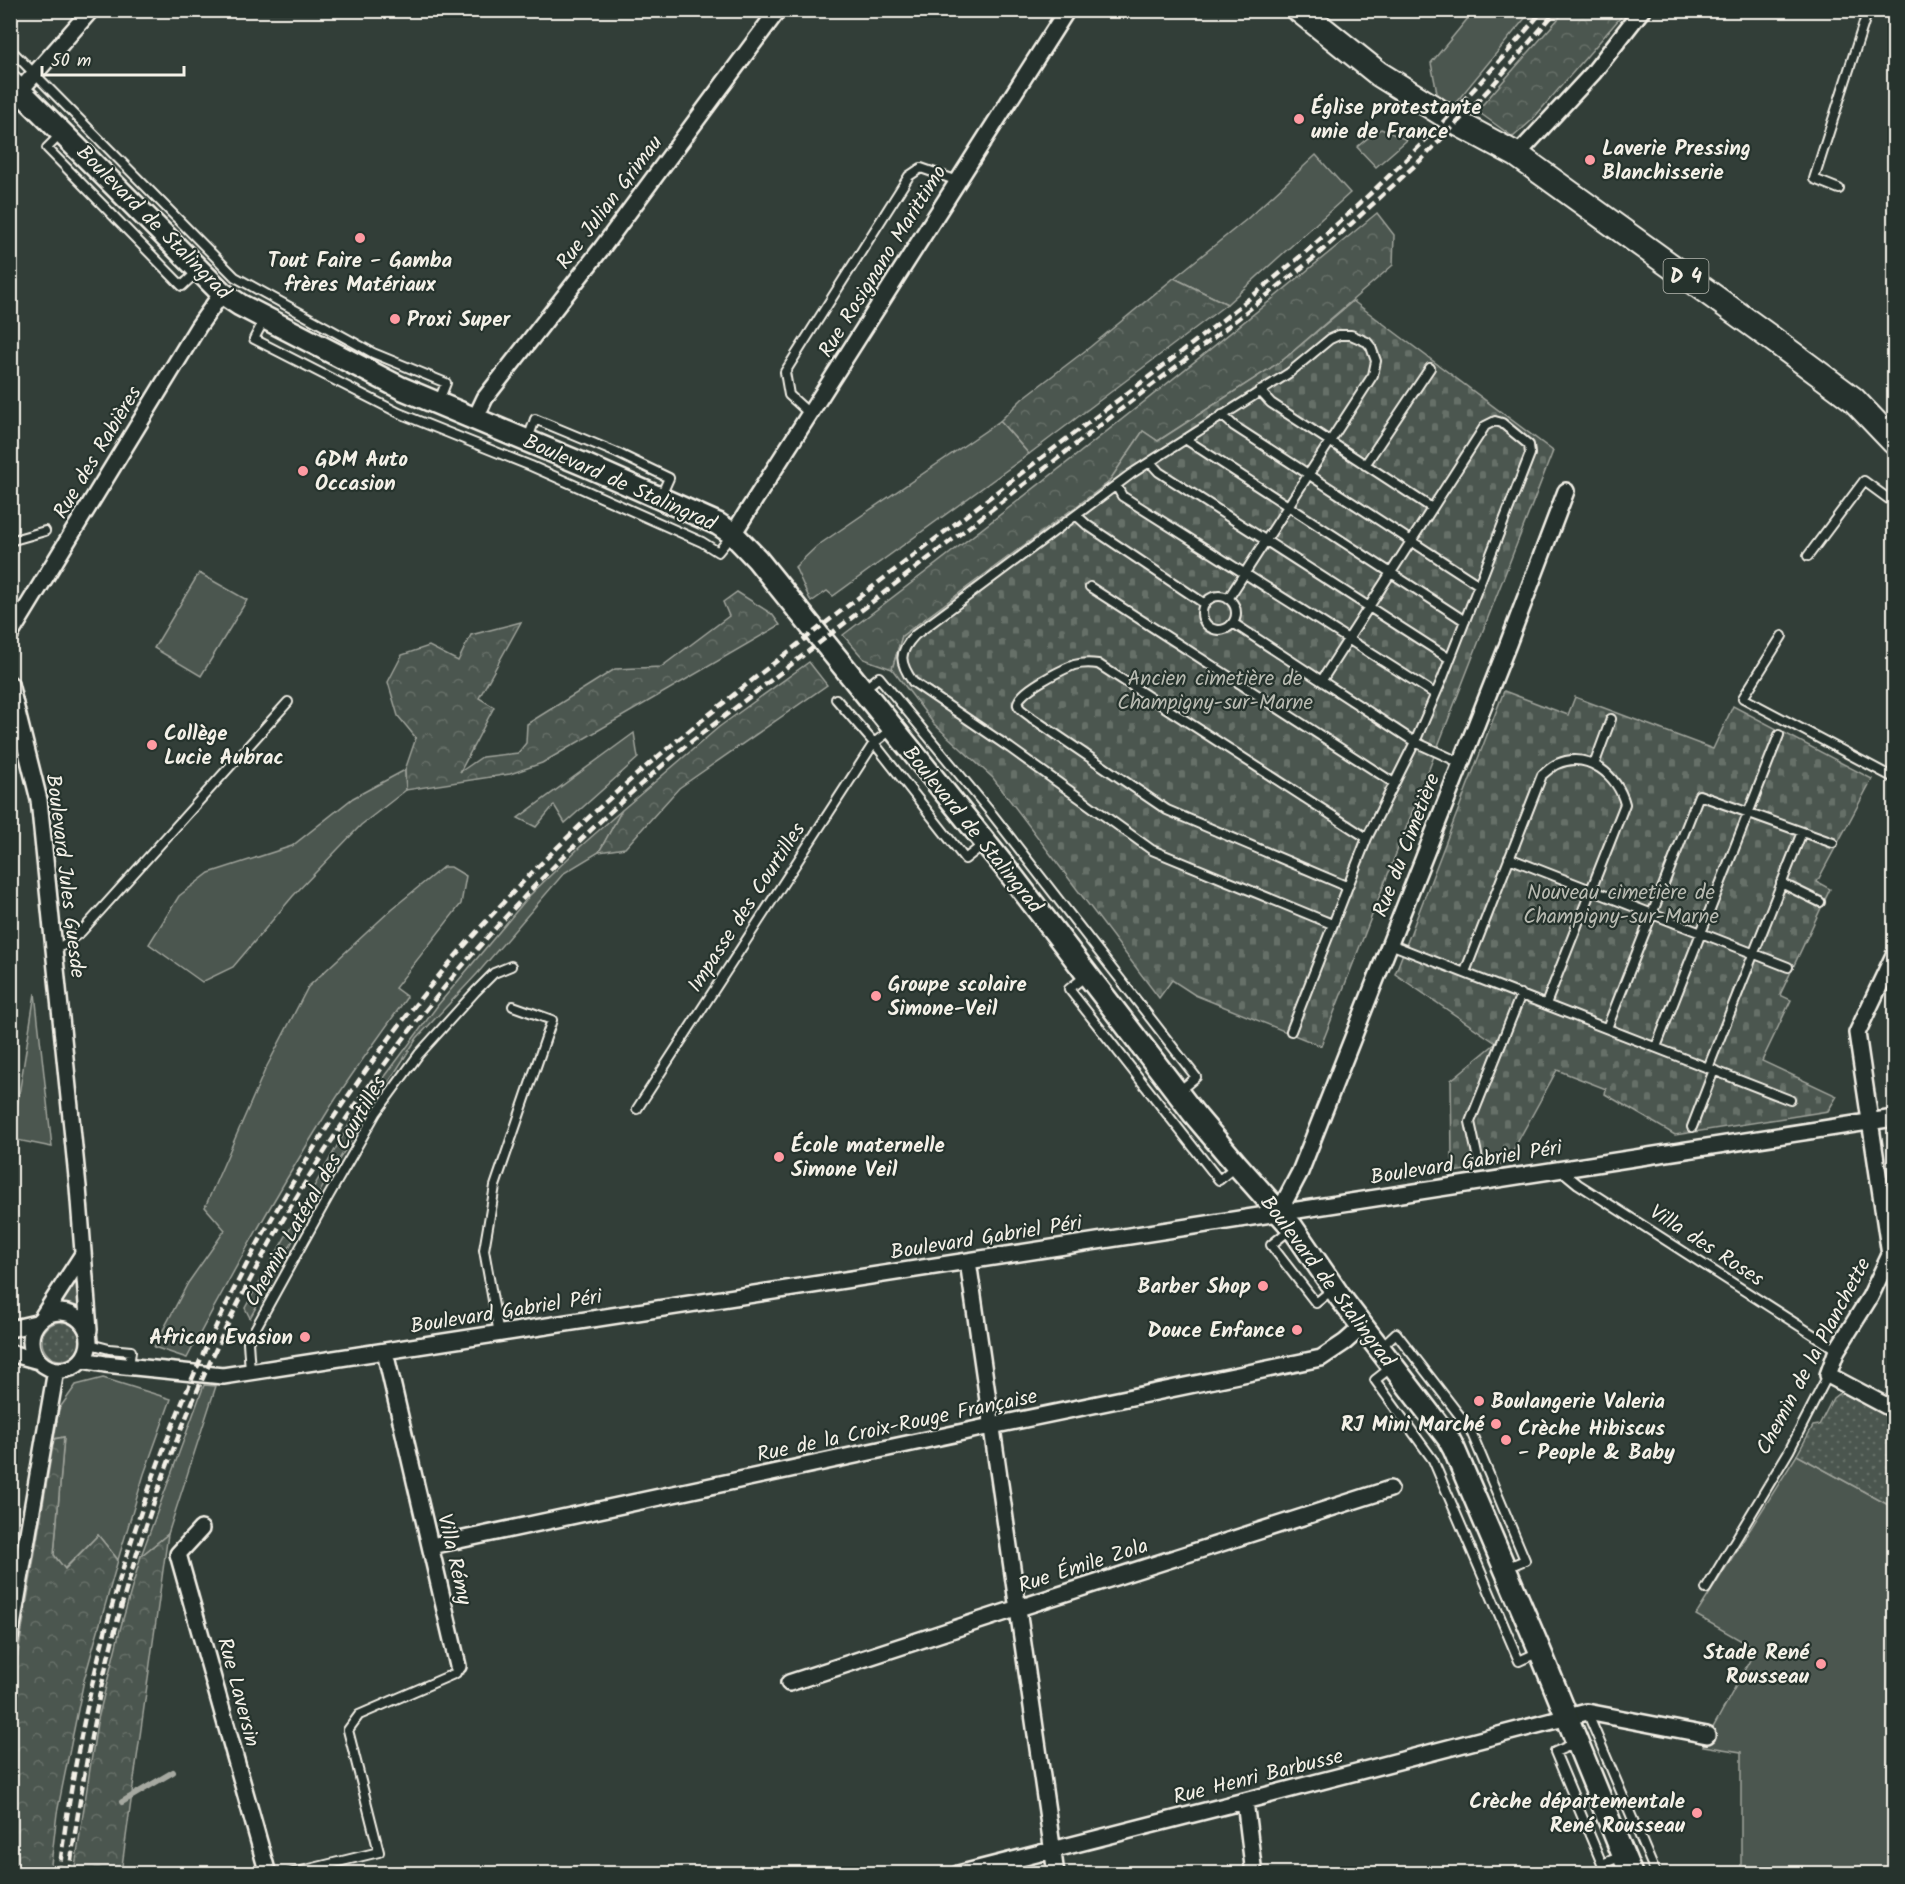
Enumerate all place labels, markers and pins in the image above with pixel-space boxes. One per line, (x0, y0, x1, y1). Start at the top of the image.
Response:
place label: Église protestante unie de France (1311, 92, 1481, 149)
marker: Église protestante unie de France (1292, 112, 1306, 126)
place label: Laverie Pressing Blanchisserie (1602, 133, 1751, 190)
marker: Laverie Pressing Blanchisserie (1583, 153, 1597, 167)
marker: Tout Faire - Gamba frères Matériaux (353, 231, 367, 245)
place label: Tout Faire - Gamba frères Matériaux (268, 245, 453, 302)
place label: Proxi Super (407, 304, 512, 337)
marker: Proxi Super (388, 312, 402, 326)
place label: GDM Auto Occasion (315, 444, 408, 501)
marker: GDM Auto Occasion (296, 464, 310, 478)
place label: Collège Lucie Aubrac (164, 718, 284, 775)
marker: Collège Lucie Aubrac (145, 738, 159, 752)
place label: Groupe scolaire Simone-Veil (888, 969, 1027, 1026)
marker: Groupe scolaire Simone-Veil (869, 989, 883, 1003)
place label: École maternelle Simone Veil (791, 1130, 945, 1187)
marker: École maternelle Simone Veil (772, 1150, 786, 1164)
place label: Barber Shop (1137, 1271, 1251, 1304)
marker: Barber Shop (1256, 1279, 1270, 1293)
place label: Douce Enfance (1147, 1315, 1285, 1348)
place label: African Evasion (149, 1322, 293, 1355)
marker: Douce Enfance (1290, 1323, 1304, 1337)
marker: African Evasion (298, 1330, 312, 1344)
place label: Boulangerie Valeria (1491, 1386, 1665, 1419)
marker: Boulangerie Valeria (1472, 1394, 1486, 1408)
place label: RJ Mini Marché (1341, 1409, 1485, 1442)
place label: Crèche Hibiscus - People & Baby (1518, 1413, 1675, 1470)
marker: RJ Mini Marché (1489, 1417, 1503, 1431)
marker: Crèche Hibiscus - People & Baby (1499, 1433, 1513, 1447)
place label: Stade René Rousseau (1704, 1637, 1810, 1694)
marker: Stade René Rousseau (1814, 1657, 1828, 1671)
place label: Crèche départementale René Rousseau (1469, 1786, 1686, 1843)
marker: Crèche départementale René Rousseau (1690, 1806, 1704, 1820)

